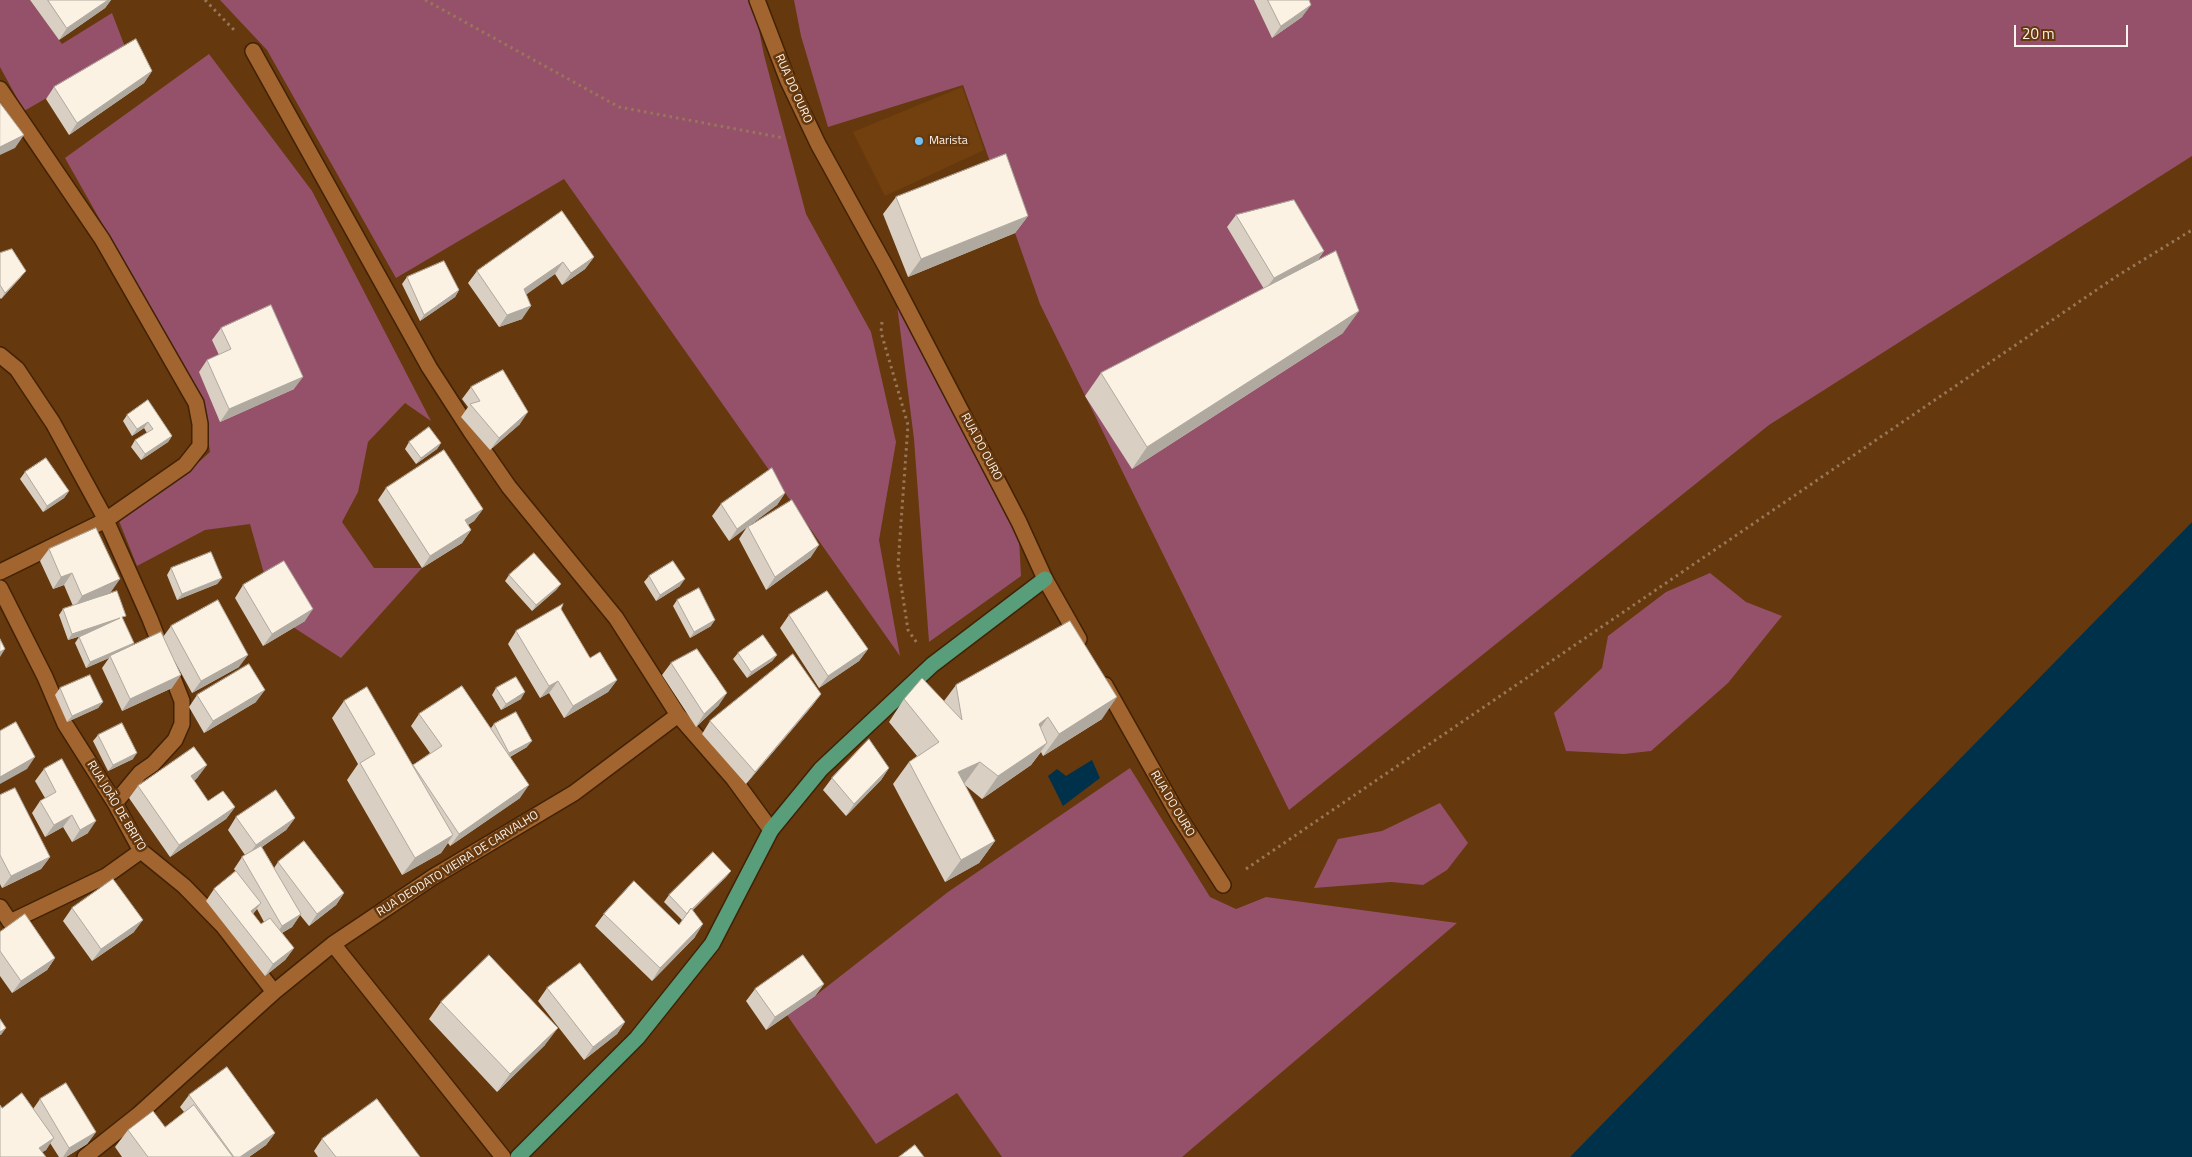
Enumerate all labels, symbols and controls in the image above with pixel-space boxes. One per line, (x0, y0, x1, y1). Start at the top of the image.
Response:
scale bar (2017, 15, 2131, 47)
text: 20 m (2022, 22, 2055, 45)
street label: RUA DO OURO (771, 52, 815, 126)
place label: Marista (929, 134, 968, 148)
marker: Marista (913, 135, 925, 147)
street label: RUA DO OURO (957, 411, 1005, 483)
street label: RUA JOÃO DE BRITO (83, 758, 149, 854)
street label: RUA DO OURO (1147, 769, 1197, 839)
street label: RUA DEODATO VIEIRA DE CARVALHO (374, 808, 542, 920)

